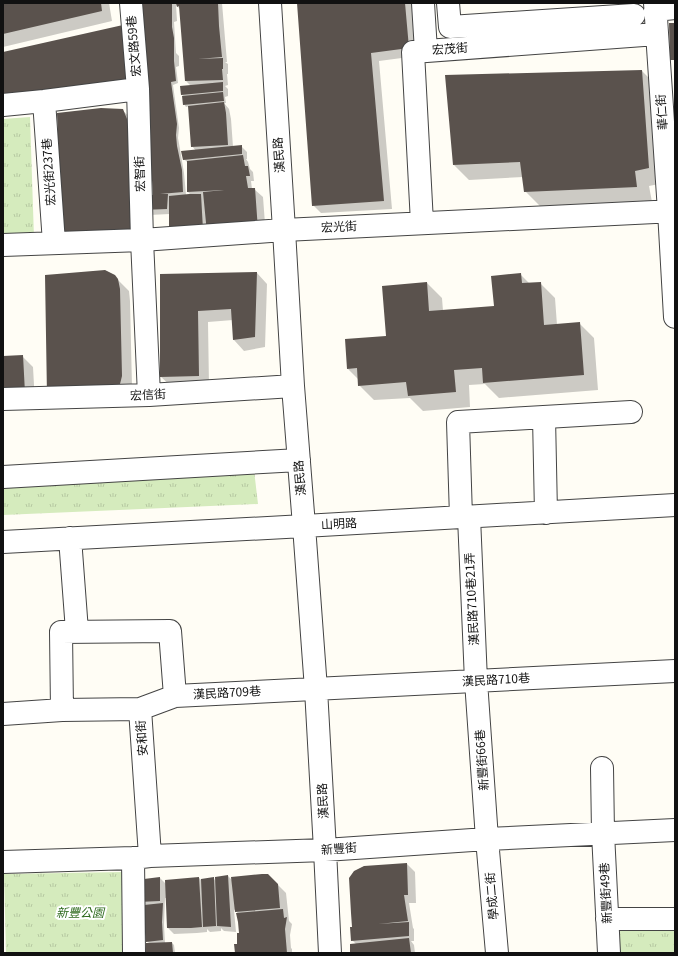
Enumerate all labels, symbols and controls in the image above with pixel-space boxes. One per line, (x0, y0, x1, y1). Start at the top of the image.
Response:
street label: 宏文路59巷 (121, 15, 144, 77)
street label: 宏茂街 (431, 38, 468, 57)
street label: 華仁街 (651, 94, 670, 131)
street label: 漢民路 (268, 137, 287, 174)
street label: 宏光街237巷 (37, 138, 58, 207)
street label: 宏智街 (129, 156, 148, 192)
street label: 宏光街 (320, 216, 357, 235)
street label: 宏信街 (129, 384, 166, 403)
street label: 漢民路 (288, 459, 309, 497)
street label: 山明路 (320, 513, 357, 532)
street label: 漢民路710巷21弄 (460, 552, 481, 646)
street label: 漢民路710巷 (462, 668, 530, 689)
street label: 漢民路709巷 (193, 681, 261, 702)
street label: 安和街 (131, 720, 150, 757)
street label: 新豐街66巷 (470, 729, 491, 791)
street label: 漢民路 (312, 783, 331, 820)
street label: 新豐街 (320, 838, 357, 857)
street label: 新豐街49巷 (594, 862, 615, 924)
street label: 學成二街 (480, 871, 501, 921)
park label: 新豐公園 (56, 903, 106, 920)

